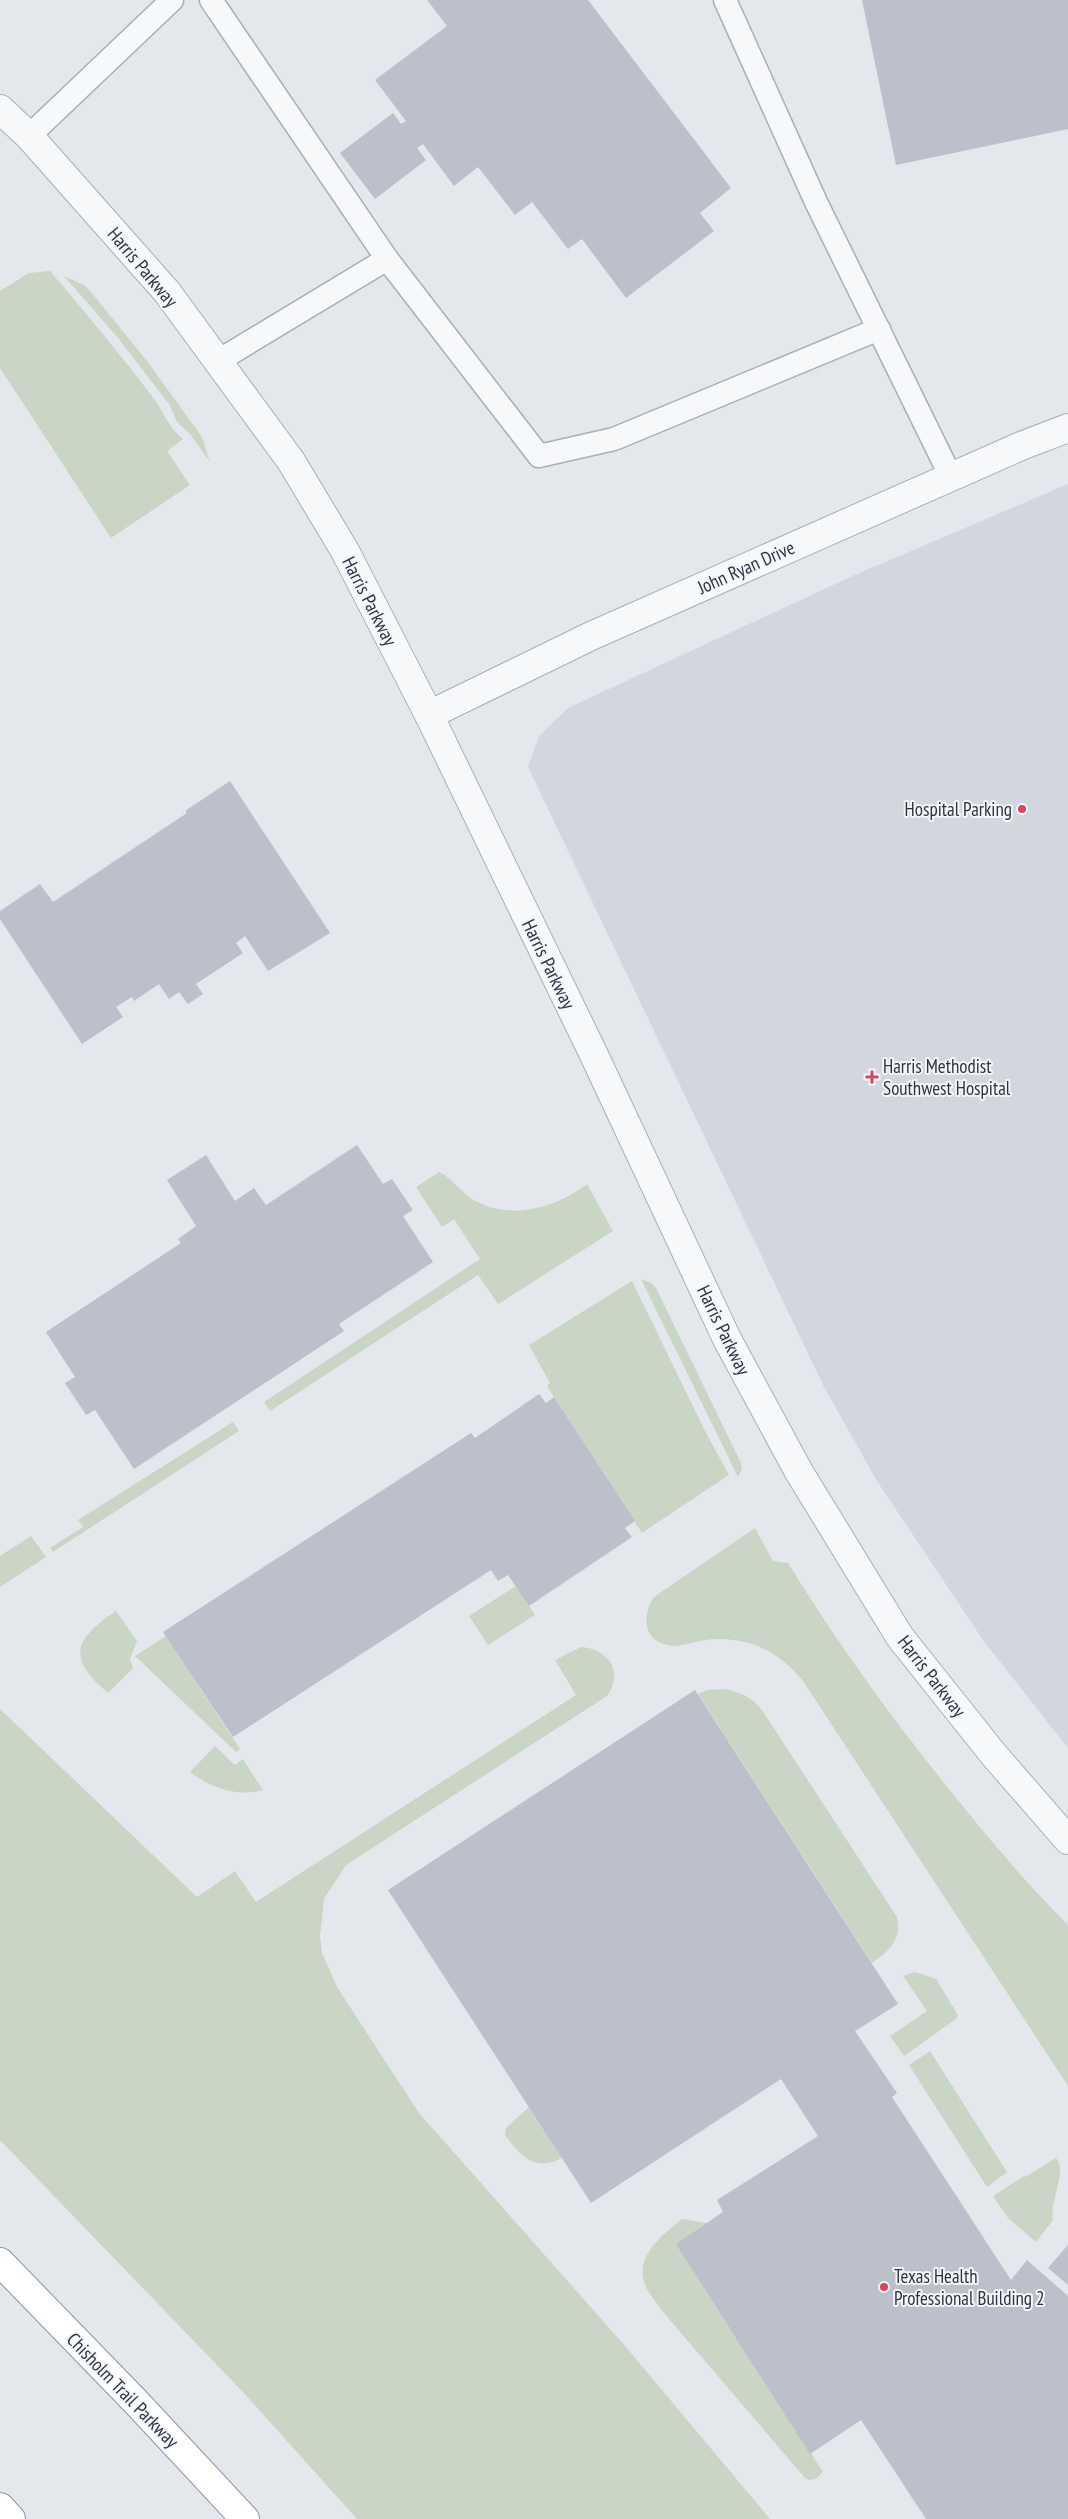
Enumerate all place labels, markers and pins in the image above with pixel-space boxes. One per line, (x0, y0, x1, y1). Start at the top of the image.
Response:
place label: Hospital Parking (905, 797, 1012, 821)
marker: Hospital Parking (1016, 803, 1028, 815)
place label: Harris Methodist Southwest Hospital (883, 1054, 1011, 1100)
marker: Harris Methodist Southwest Hospital (865, 1070, 879, 1084)
place label: Texas Health Professional Building 2 (894, 2264, 1045, 2310)
marker: Texas Health Professional Building 2 (878, 2281, 890, 2293)

